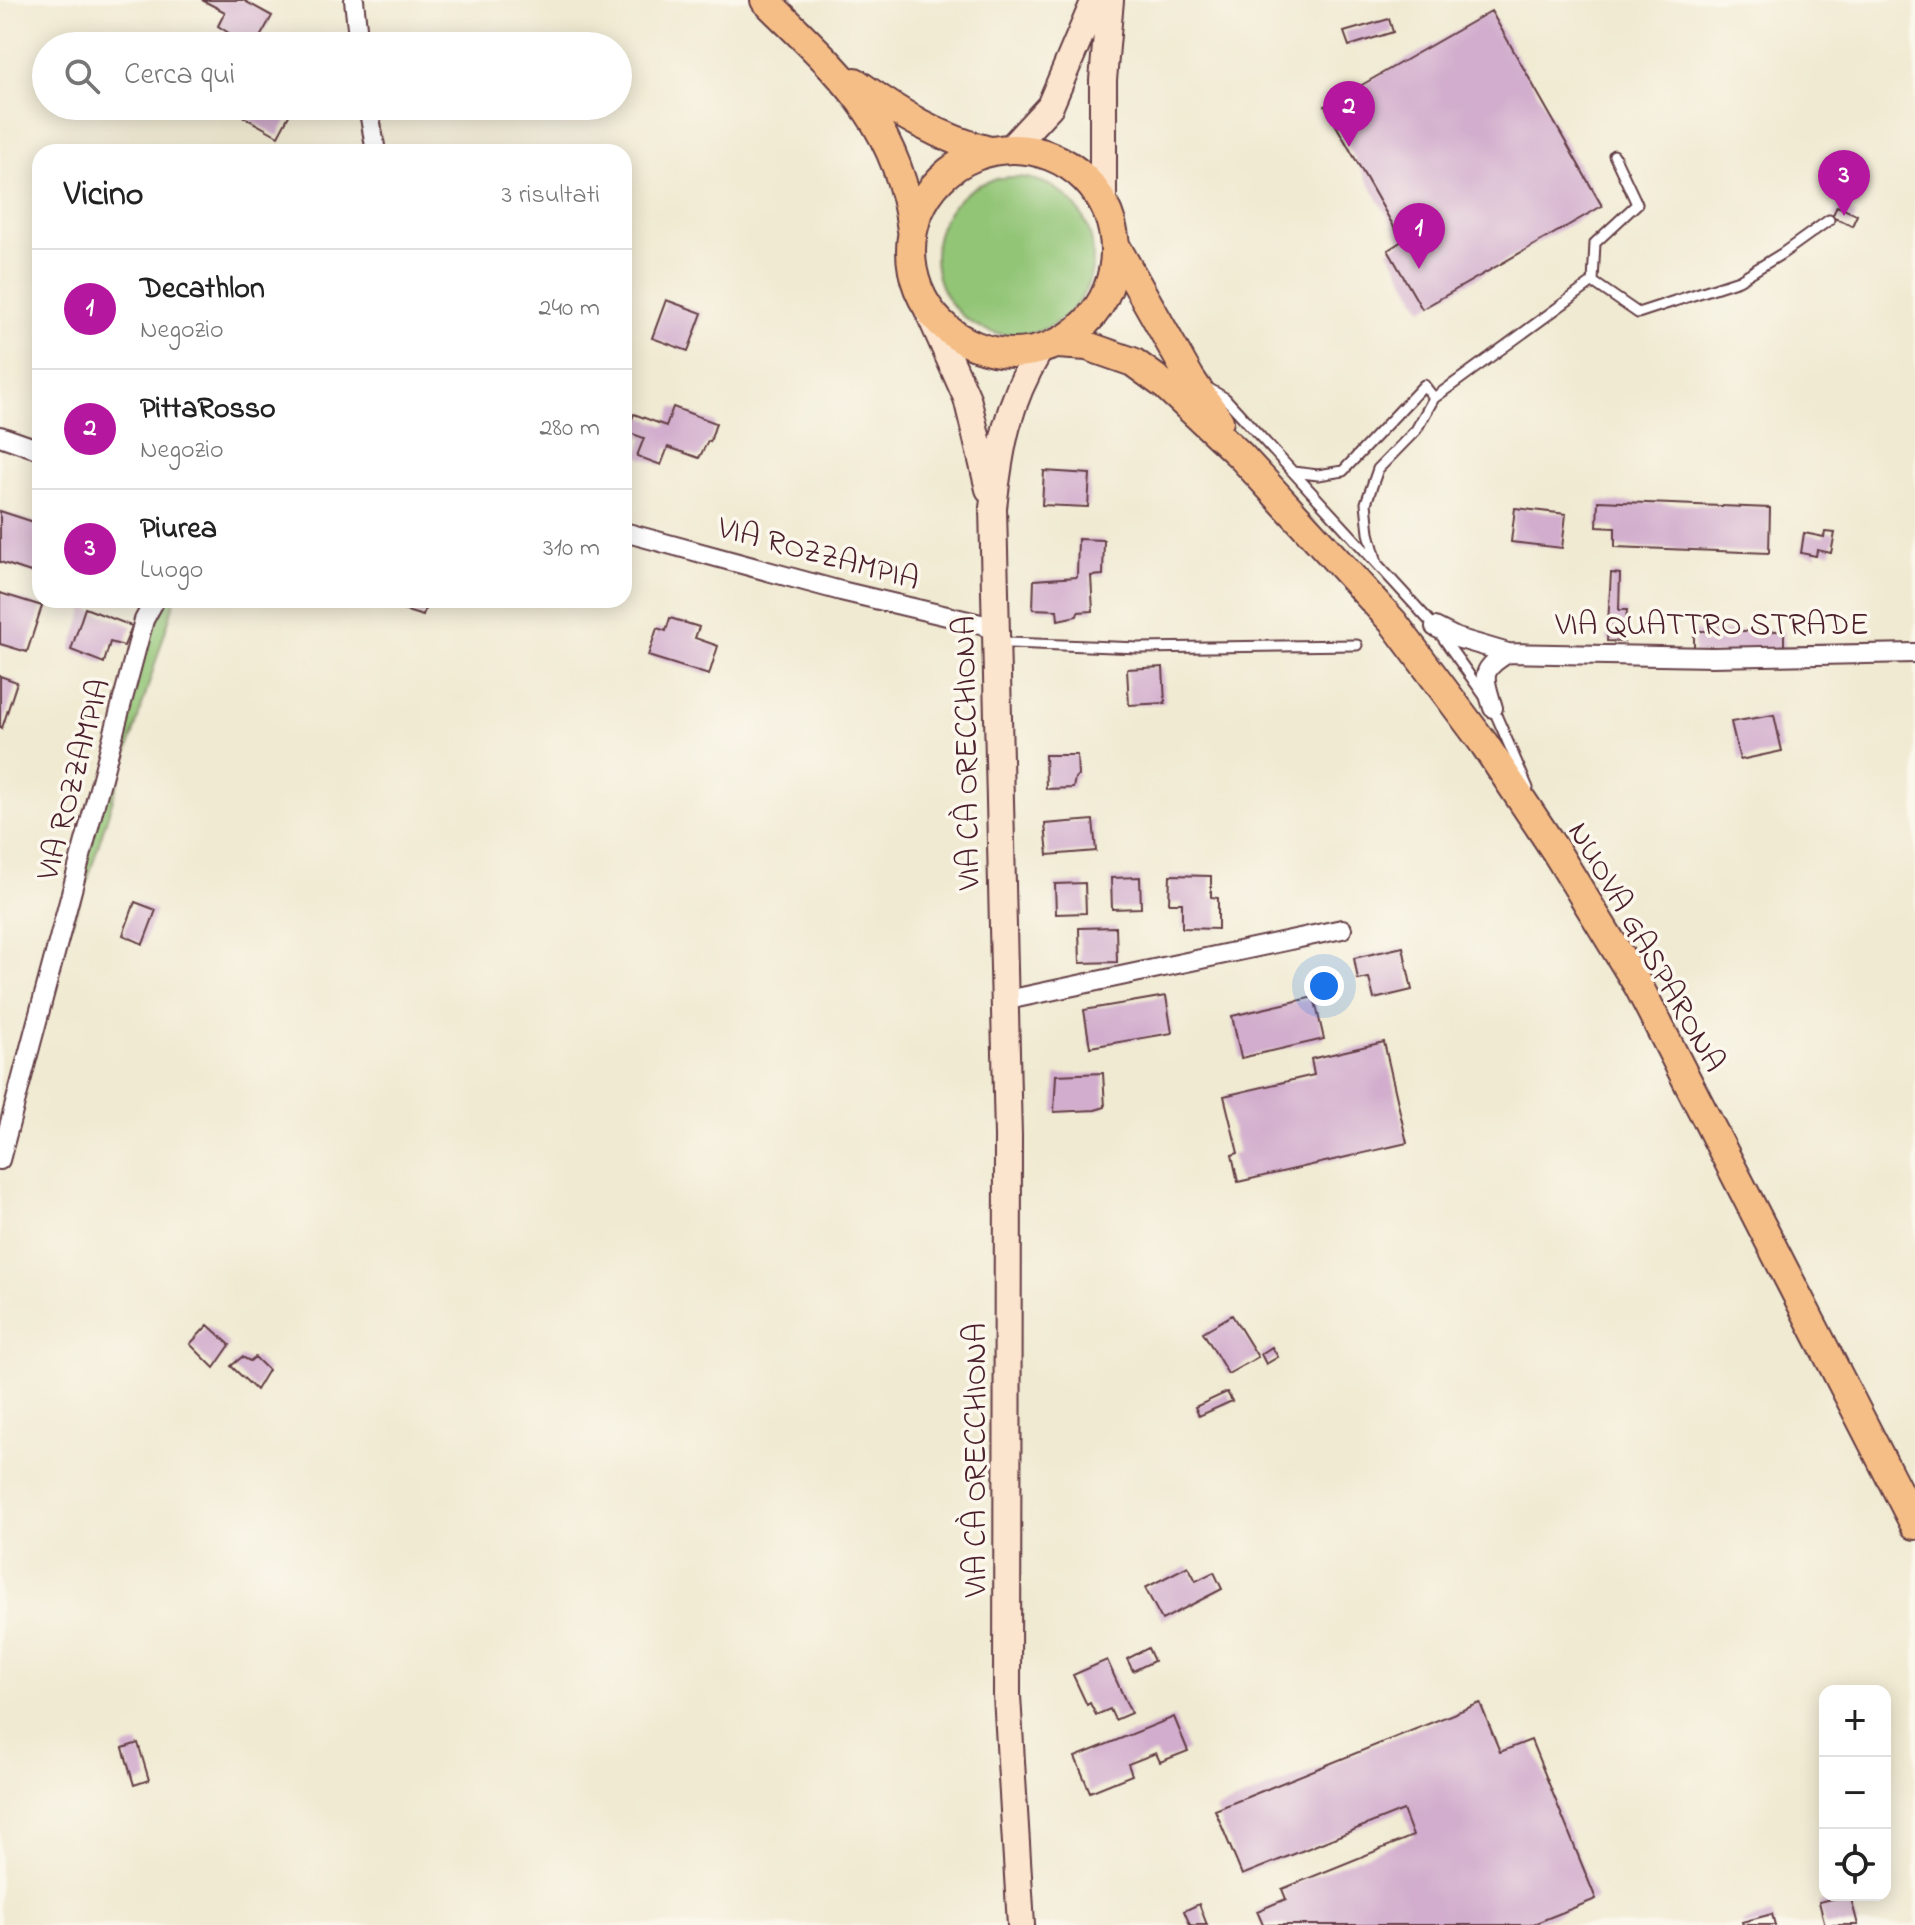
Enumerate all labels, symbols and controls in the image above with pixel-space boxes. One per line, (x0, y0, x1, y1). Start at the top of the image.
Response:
search box (32, 32, 632, 120)
icon: search (60, 54, 104, 98)
text: Cerca qui (124, 54, 235, 98)
pin: 2 (1323, 81, 1375, 147)
pin: 3 (1818, 150, 1870, 216)
text: Vicino (64, 171, 143, 221)
text: 3 risultati (501, 177, 600, 215)
pin: 1 (1393, 203, 1445, 269)
text: Decathlon (140, 268, 265, 312)
text: 1 (86, 290, 94, 328)
text: 240 m (538, 290, 600, 328)
text: Negozio (140, 312, 224, 350)
text: PittaRosso (140, 388, 276, 432)
text: 2 (84, 410, 96, 448)
text: 280 m (539, 410, 600, 448)
text: Negozio (140, 432, 224, 470)
street label: VIA ROZZAMPIA (711, 506, 924, 605)
text: Piurea (140, 508, 217, 552)
text: 3 (85, 530, 95, 568)
text: 310 m (543, 530, 600, 568)
text: Luogo (140, 552, 203, 590)
street label: VIA QUATTRO STRADE (1554, 603, 1869, 650)
street label: VIA CÀ ORECCHIONA (943, 615, 994, 892)
street label: VIA ROZZAMPIA (26, 674, 125, 887)
street label: NUOVA GASPARONA (1554, 814, 1736, 1082)
your location (1304, 966, 1344, 1006)
street label: VIA CÀ ORECCHIONA (954, 1323, 1001, 1598)
map controls (1819, 1685, 1891, 1901)
button: + (1819, 1685, 1891, 1757)
button: − (1819, 1757, 1891, 1829)
button: locate (1819, 1829, 1891, 1901)

